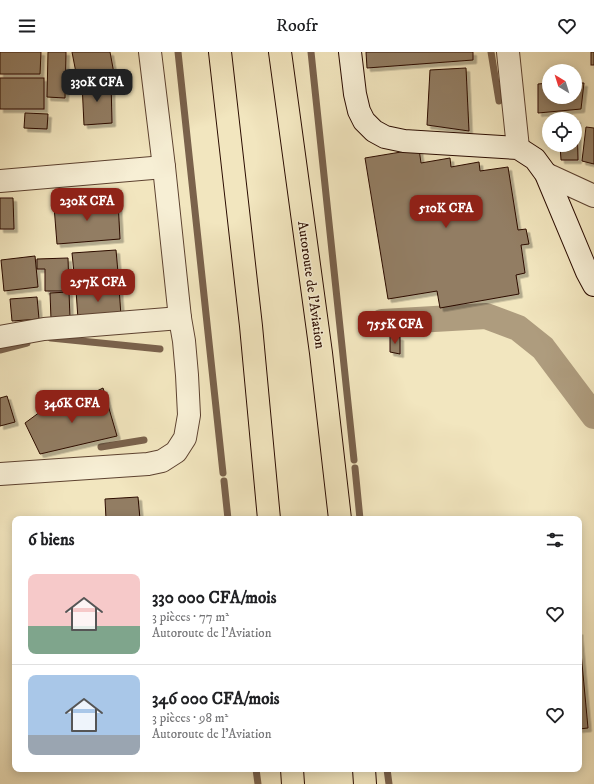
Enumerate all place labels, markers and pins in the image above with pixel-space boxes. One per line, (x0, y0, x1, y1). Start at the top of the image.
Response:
pin: 330K CFA (56, 69, 138, 103)
pin: 230K CFA (46, 188, 128, 222)
pin: 510K CFA (405, 195, 487, 229)
pin: 257K CFA (57, 269, 139, 303)
pin: 755K CFA (354, 311, 436, 345)
pin: 346K CFA (31, 390, 113, 424)

